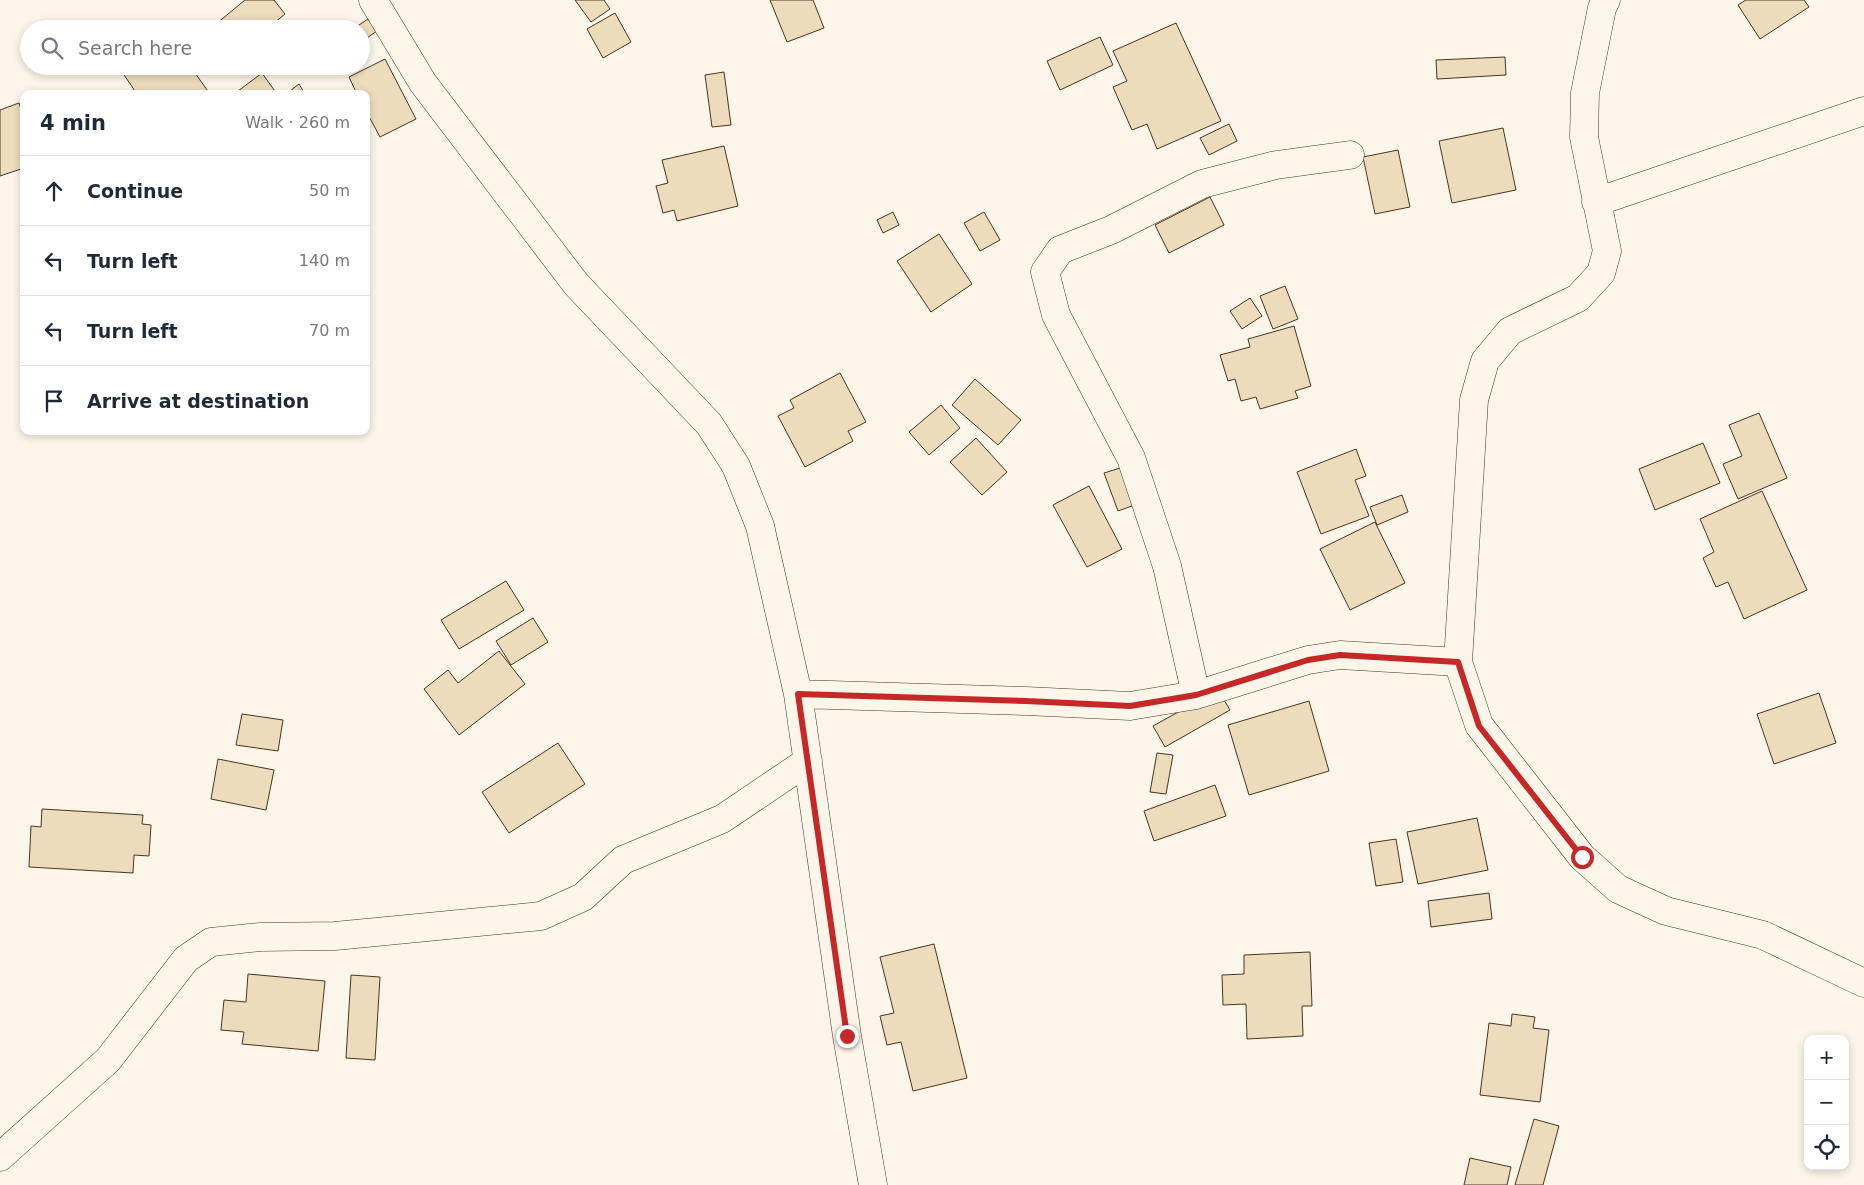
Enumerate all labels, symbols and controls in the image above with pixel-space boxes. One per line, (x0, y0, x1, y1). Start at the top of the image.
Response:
search box (20, 20, 370, 75)
icon: search (38, 34, 66, 62)
text: Search here (78, 37, 192, 59)
text: 4 min (40, 111, 106, 135)
text: Walk · 260 m (245, 113, 350, 132)
icon: ahead (40, 177, 68, 205)
text: Continue (87, 180, 183, 202)
text: 50 m (309, 181, 350, 200)
icon: left (40, 247, 68, 275)
text: Turn left (87, 250, 178, 272)
text: 140 m (299, 251, 350, 270)
icon: left (40, 317, 68, 345)
text: Turn left (87, 320, 178, 342)
text: 70 m (309, 321, 350, 340)
icon: arrive (40, 387, 68, 415)
text: Arrive at destination (87, 390, 309, 412)
route start (1571, 846, 1594, 869)
route end (836, 1025, 859, 1048)
map controls (1804, 1035, 1849, 1170)
button: + (1804, 1035, 1849, 1080)
button: − (1804, 1080, 1849, 1125)
button: locate (1804, 1125, 1849, 1170)

